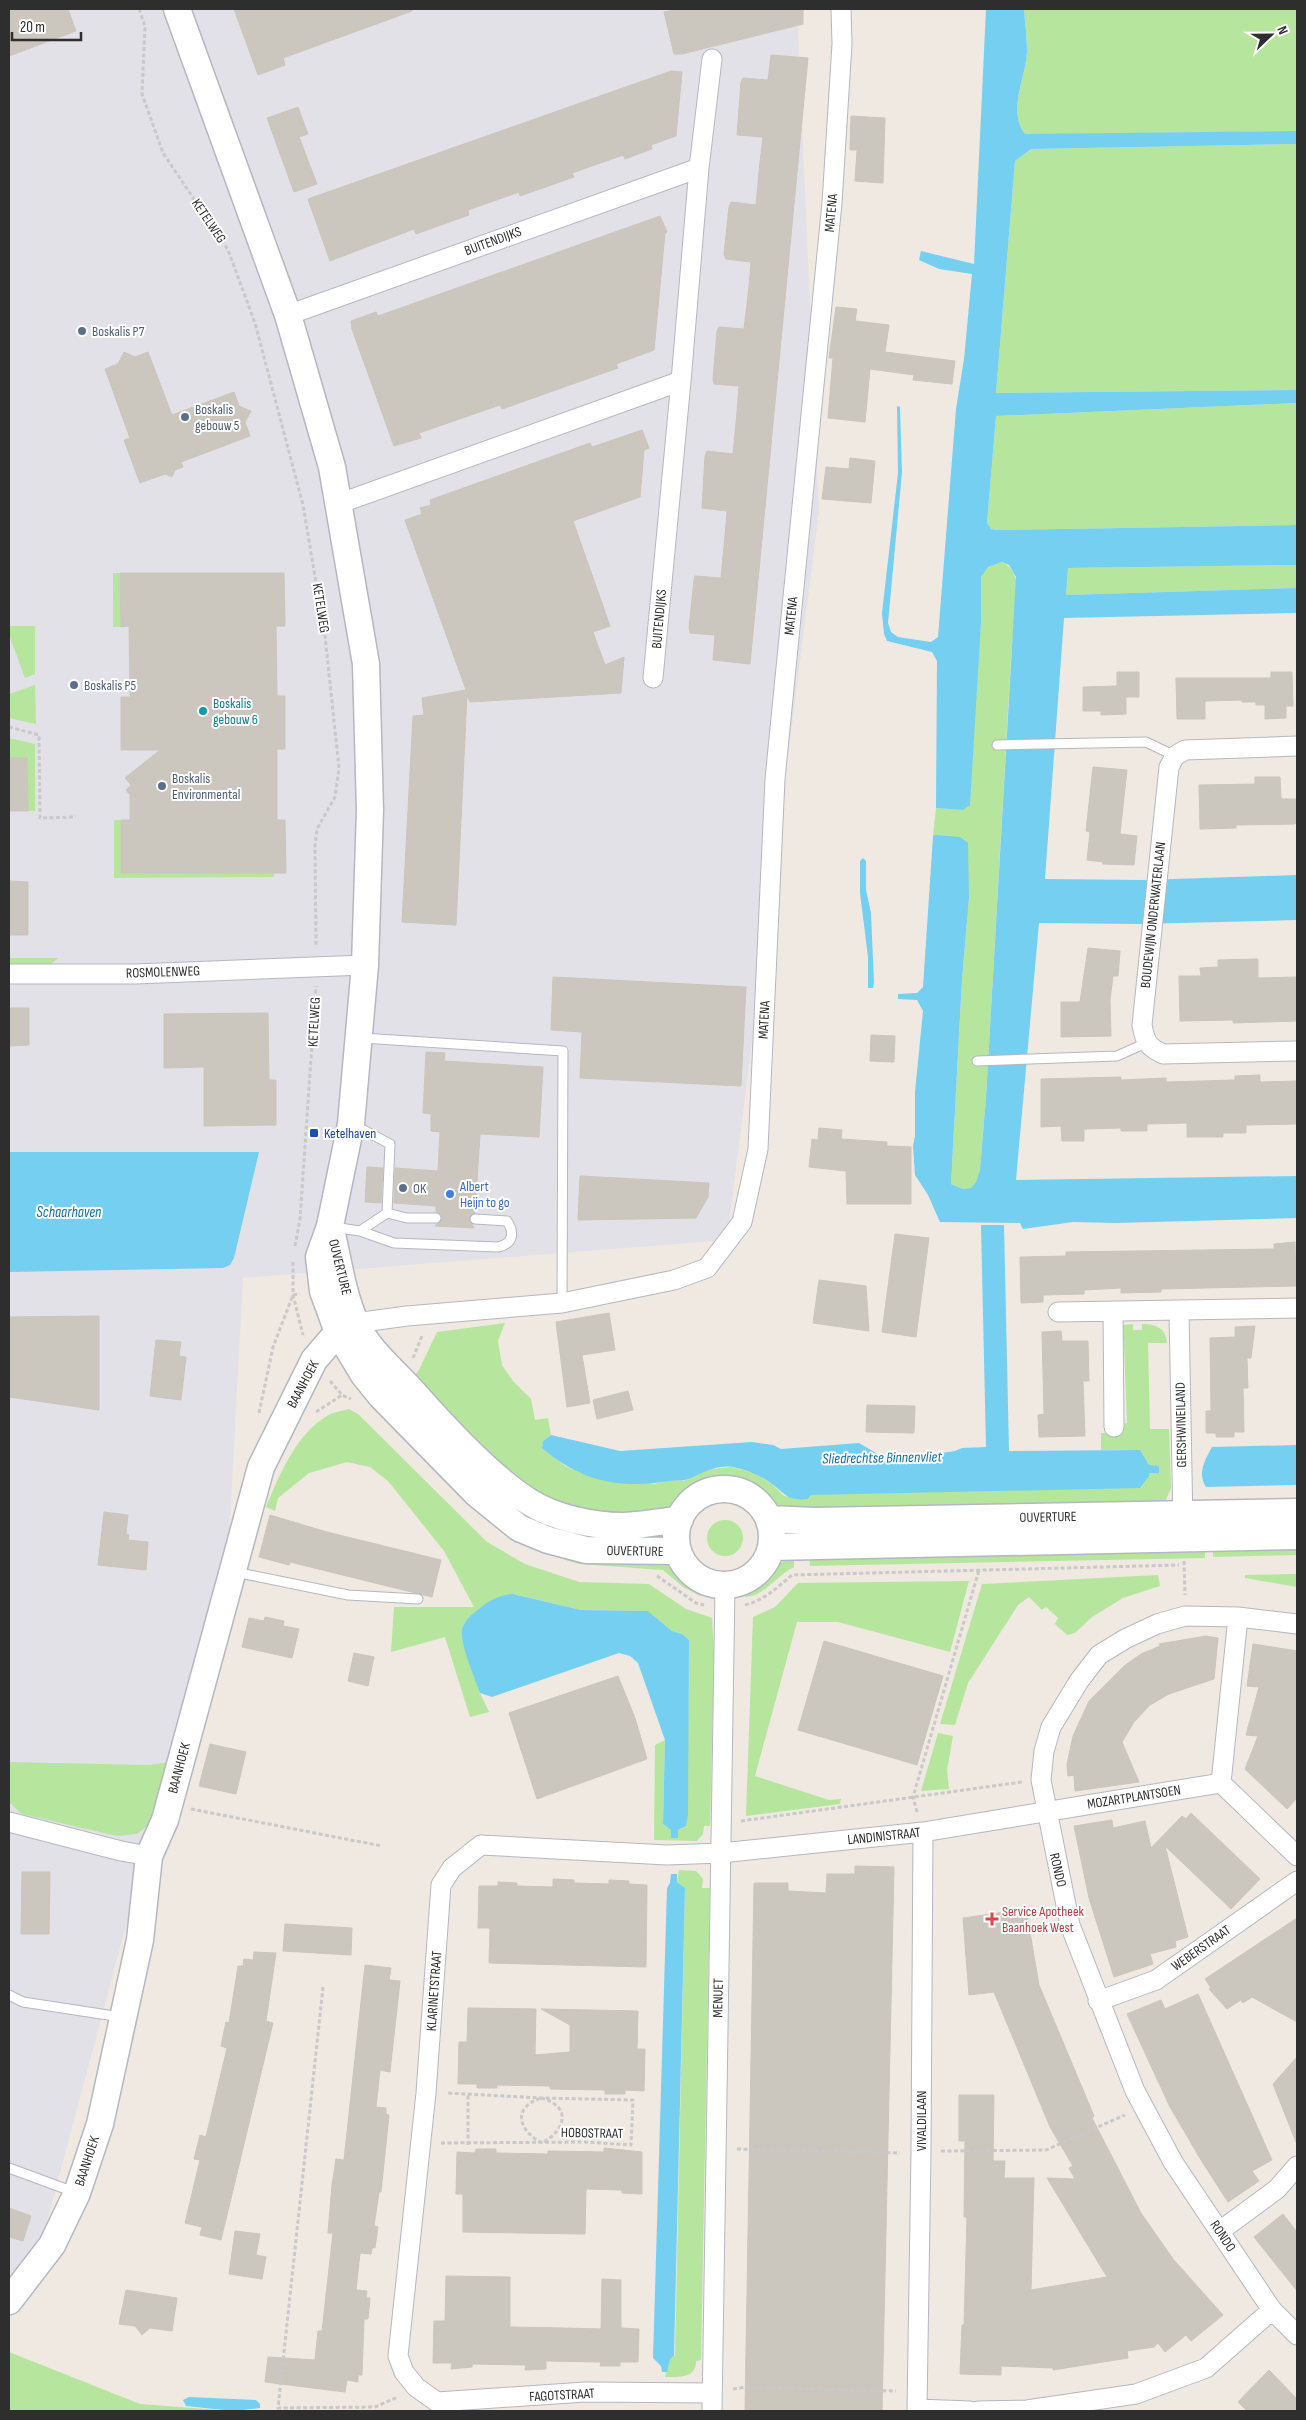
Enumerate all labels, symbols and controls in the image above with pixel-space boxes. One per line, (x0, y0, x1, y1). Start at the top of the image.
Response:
scale bar (12, 10, 81, 42)
north arrow (1246, 10, 1296, 60)
text: 20 m (20, 18, 45, 37)
text: N (1273, 24, 1292, 37)
street label: MATENA (821, 192, 841, 233)
street label: KETELWEG (188, 196, 230, 246)
street label: BUITENDIJKS (462, 223, 524, 259)
place label: Boskalis P7 (92, 323, 145, 340)
marker: Boskalis P7 (76, 325, 88, 337)
place label: Boskalis gebouw 5 (195, 401, 240, 434)
marker: Boskalis gebouw 5 (179, 411, 191, 423)
street label: KETELWEG (309, 582, 333, 634)
street label: BUITENDIJKS (648, 589, 670, 649)
street label: MATENA (781, 595, 802, 636)
place label: Boskalis P5 (84, 677, 136, 694)
marker: Boskalis P5 (68, 679, 80, 691)
place label: Boskalis gebouw 6 (213, 695, 258, 728)
marker: Boskalis gebouw 6 (197, 705, 209, 717)
place label: Boskalis Environmental (172, 770, 240, 803)
marker: Boskalis Environmental (156, 780, 168, 792)
street label: BOUDEWIJN ONDERWATERLAAN (1137, 841, 1169, 989)
street label: ROSMOLENWEG (126, 962, 200, 982)
street label: KETELWEG (304, 997, 324, 1047)
street label: MATENA (755, 999, 774, 1040)
place label: Ketelhaven (324, 1125, 376, 1142)
marker: Ketelhaven (308, 1127, 320, 1139)
place label: Albert Heijn to go (459, 1178, 510, 1211)
place label: OK (413, 1180, 427, 1197)
marker: OK (397, 1182, 409, 1194)
marker: Albert Heijn to go (444, 1188, 456, 1200)
water label: Schaarhaven (37, 1203, 101, 1222)
street label: OUVERTURE (325, 1237, 355, 1297)
street label: BAANHOEK (283, 1357, 323, 1411)
street label: GERSHWINEILAND (1172, 1382, 1190, 1468)
water label: Sliedrechtse Binnenvliet (822, 1447, 943, 1469)
street label: OUVERTURE (1019, 1508, 1077, 1526)
street label: OUVERTURE (606, 1542, 664, 1560)
street label: BAANHOEK (164, 1740, 194, 1795)
street label: MOZARTPLANTSOEN (1086, 1781, 1182, 1813)
street label: LANDINISTRAAT (847, 1824, 922, 1848)
street label: RONDO (1046, 1851, 1070, 1889)
place label: Service Apotheek Baanhoek West (1002, 1903, 1085, 1936)
marker: Service Apotheek Baanhoek West (986, 1913, 998, 1925)
street label: WEBERSTRAAT (1168, 1921, 1234, 1975)
street label: KLARINETSTRAAT (423, 1950, 445, 2032)
street label: MENUET (709, 1978, 727, 2018)
street label: VIVALDILAAN (913, 2091, 930, 2151)
street label: HOBOSTRAAT (561, 2124, 624, 2142)
street label: BAANHOEK (71, 2133, 103, 2188)
street label: RONDO (1206, 2217, 1240, 2255)
street label: FAGOTSTRAAT (529, 2385, 596, 2405)

